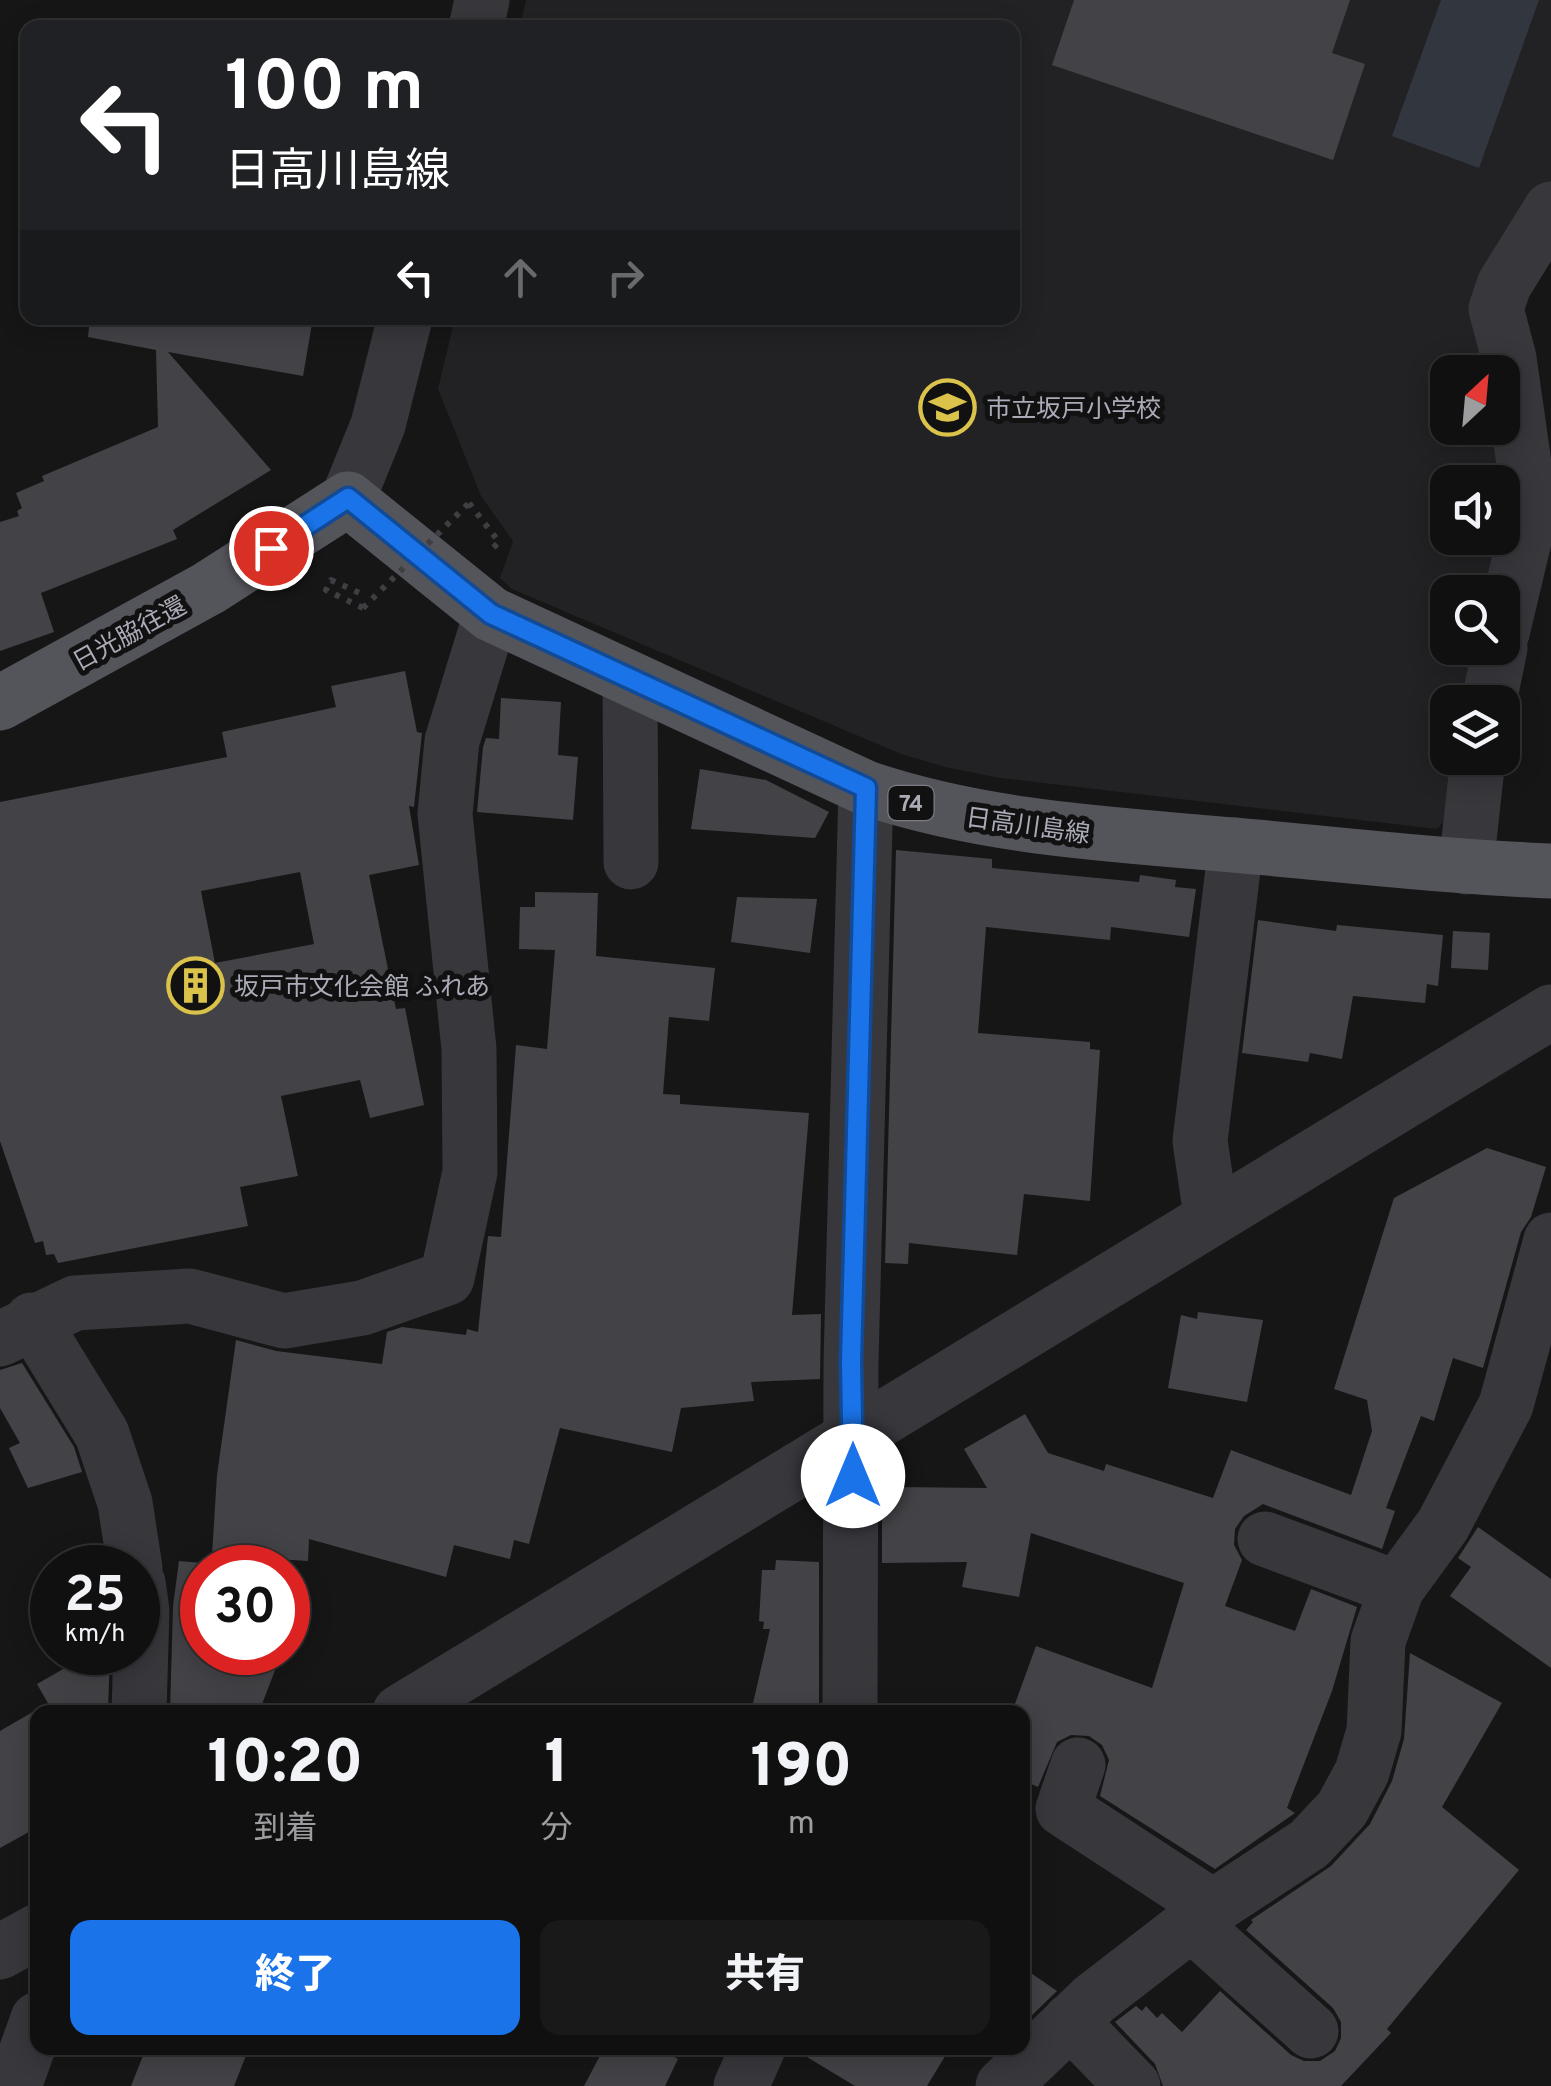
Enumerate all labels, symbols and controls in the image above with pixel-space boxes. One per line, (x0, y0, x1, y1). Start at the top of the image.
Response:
text: 100 m (225, 46, 424, 135)
icon: left (60, 60, 190, 190)
text: 日高川島線 (225, 145, 450, 202)
icon: left (388, 250, 443, 305)
icon: ahead (493, 250, 548, 305)
icon: right (598, 250, 653, 305)
north arrow (1430, 355, 1520, 445)
map controls (1430, 355, 1520, 775)
school or university icon: 市立坂戸小学校 (917, 378, 977, 438)
place label: 市立坂戸小学校 (986, 395, 1161, 427)
button: sound (1430, 465, 1520, 555)
pin (229, 506, 314, 591)
icon: arrive (244, 521, 299, 576)
button: search (1430, 575, 1520, 665)
street label: 日光脇往還 (68, 591, 193, 680)
button: layers (1430, 685, 1520, 775)
road number: 74 (888, 786, 934, 820)
street label: 日高川島線 (963, 803, 1092, 853)
building icon: 坂戸市文化会館 ふれあ (165, 956, 225, 1016)
place label: 坂戸市文化会館 ふれあ (234, 973, 490, 1005)
position arrow (801, 1424, 905, 1528)
speed limit sign: 30 (180, 1545, 310, 1675)
text: 25 (64, 1566, 126, 1629)
text: km/h (65, 1619, 125, 1651)
text: 10:20 (208, 1728, 363, 1804)
text: 1 (545, 1728, 569, 1804)
text: 190 (750, 1732, 852, 1808)
text: m (788, 1805, 815, 1845)
text: 到着 (253, 1810, 317, 1850)
text: 分 (541, 1810, 573, 1850)
button: 終了 (70, 1920, 520, 2035)
button: 共有 (540, 1920, 990, 2035)

